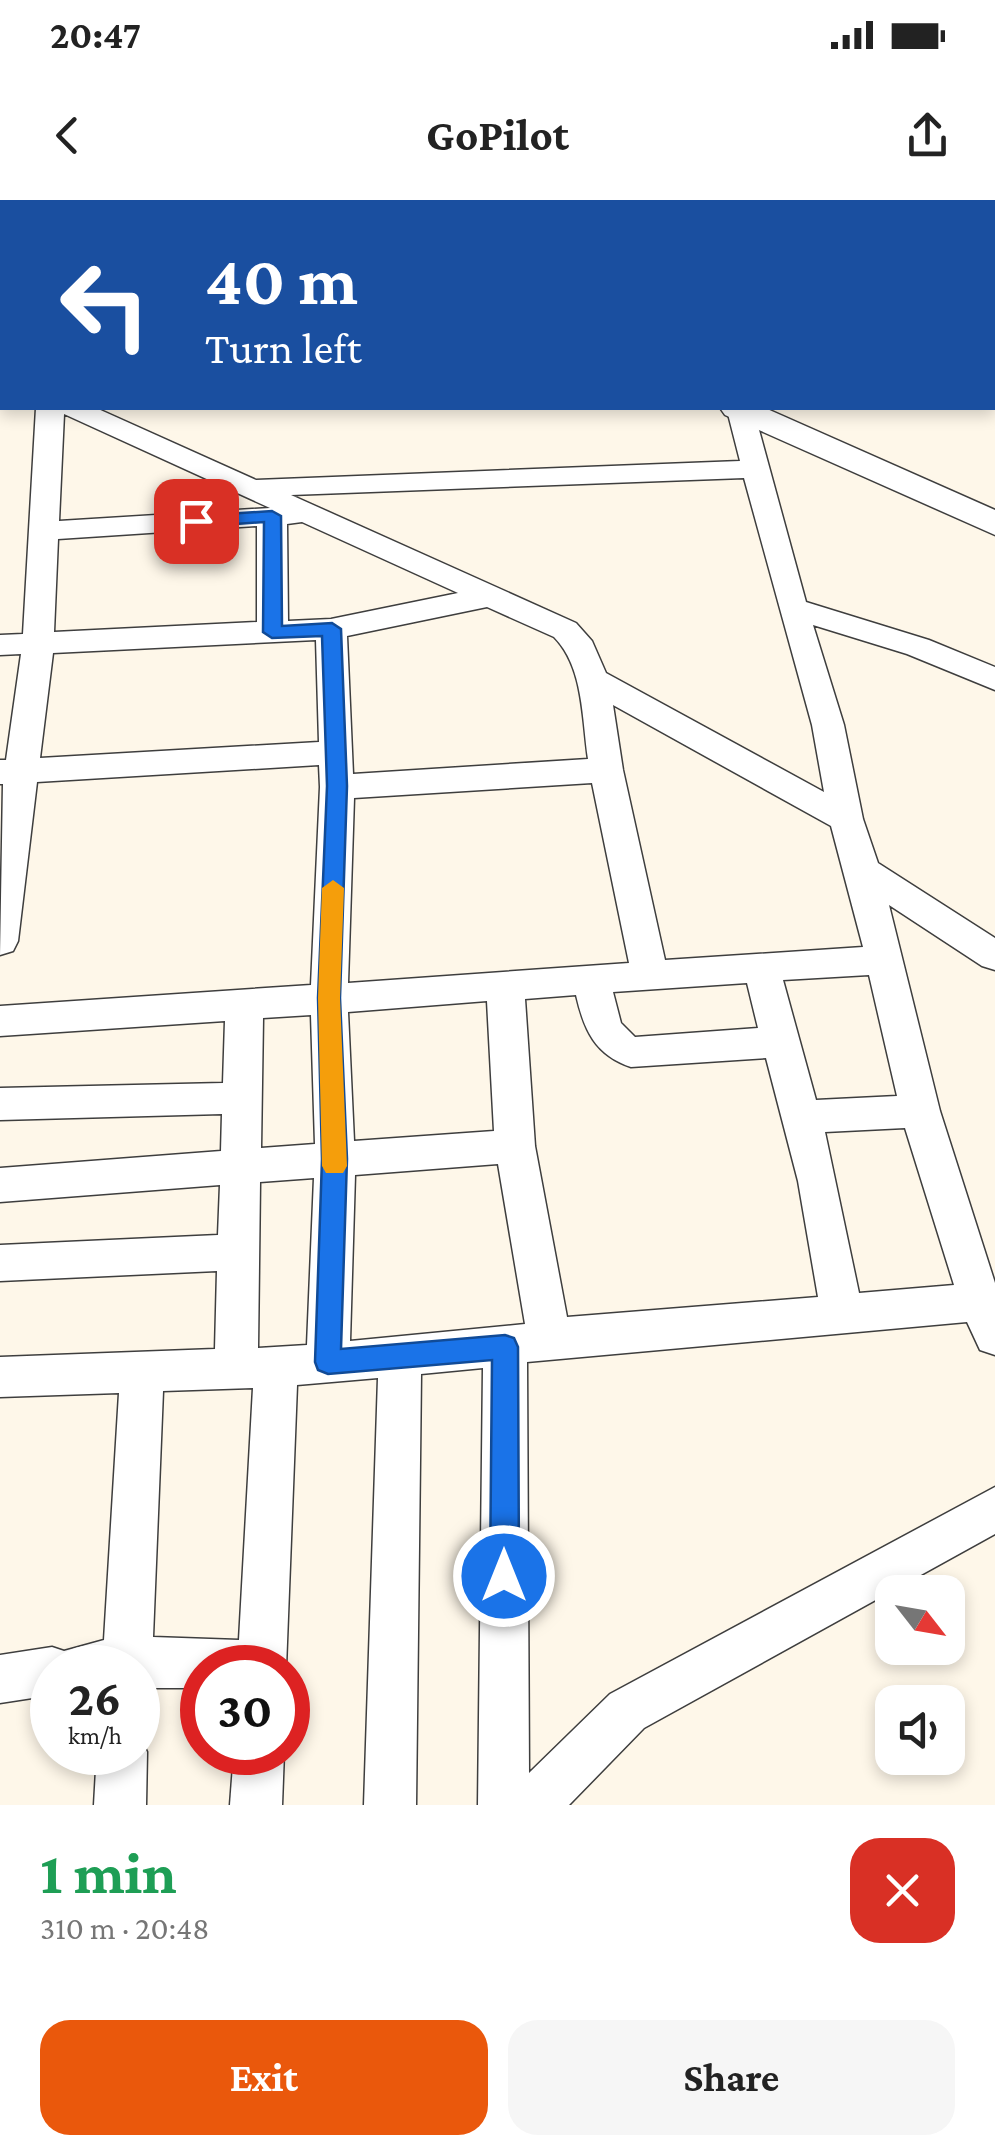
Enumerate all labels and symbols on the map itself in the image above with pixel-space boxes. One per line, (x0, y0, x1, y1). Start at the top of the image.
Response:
pin (154, 479, 239, 564)
position arrow (452, 1524, 556, 1628)
north arrow (875, 1575, 965, 1665)
speed limit sign: 30 (180, 1645, 310, 1775)

